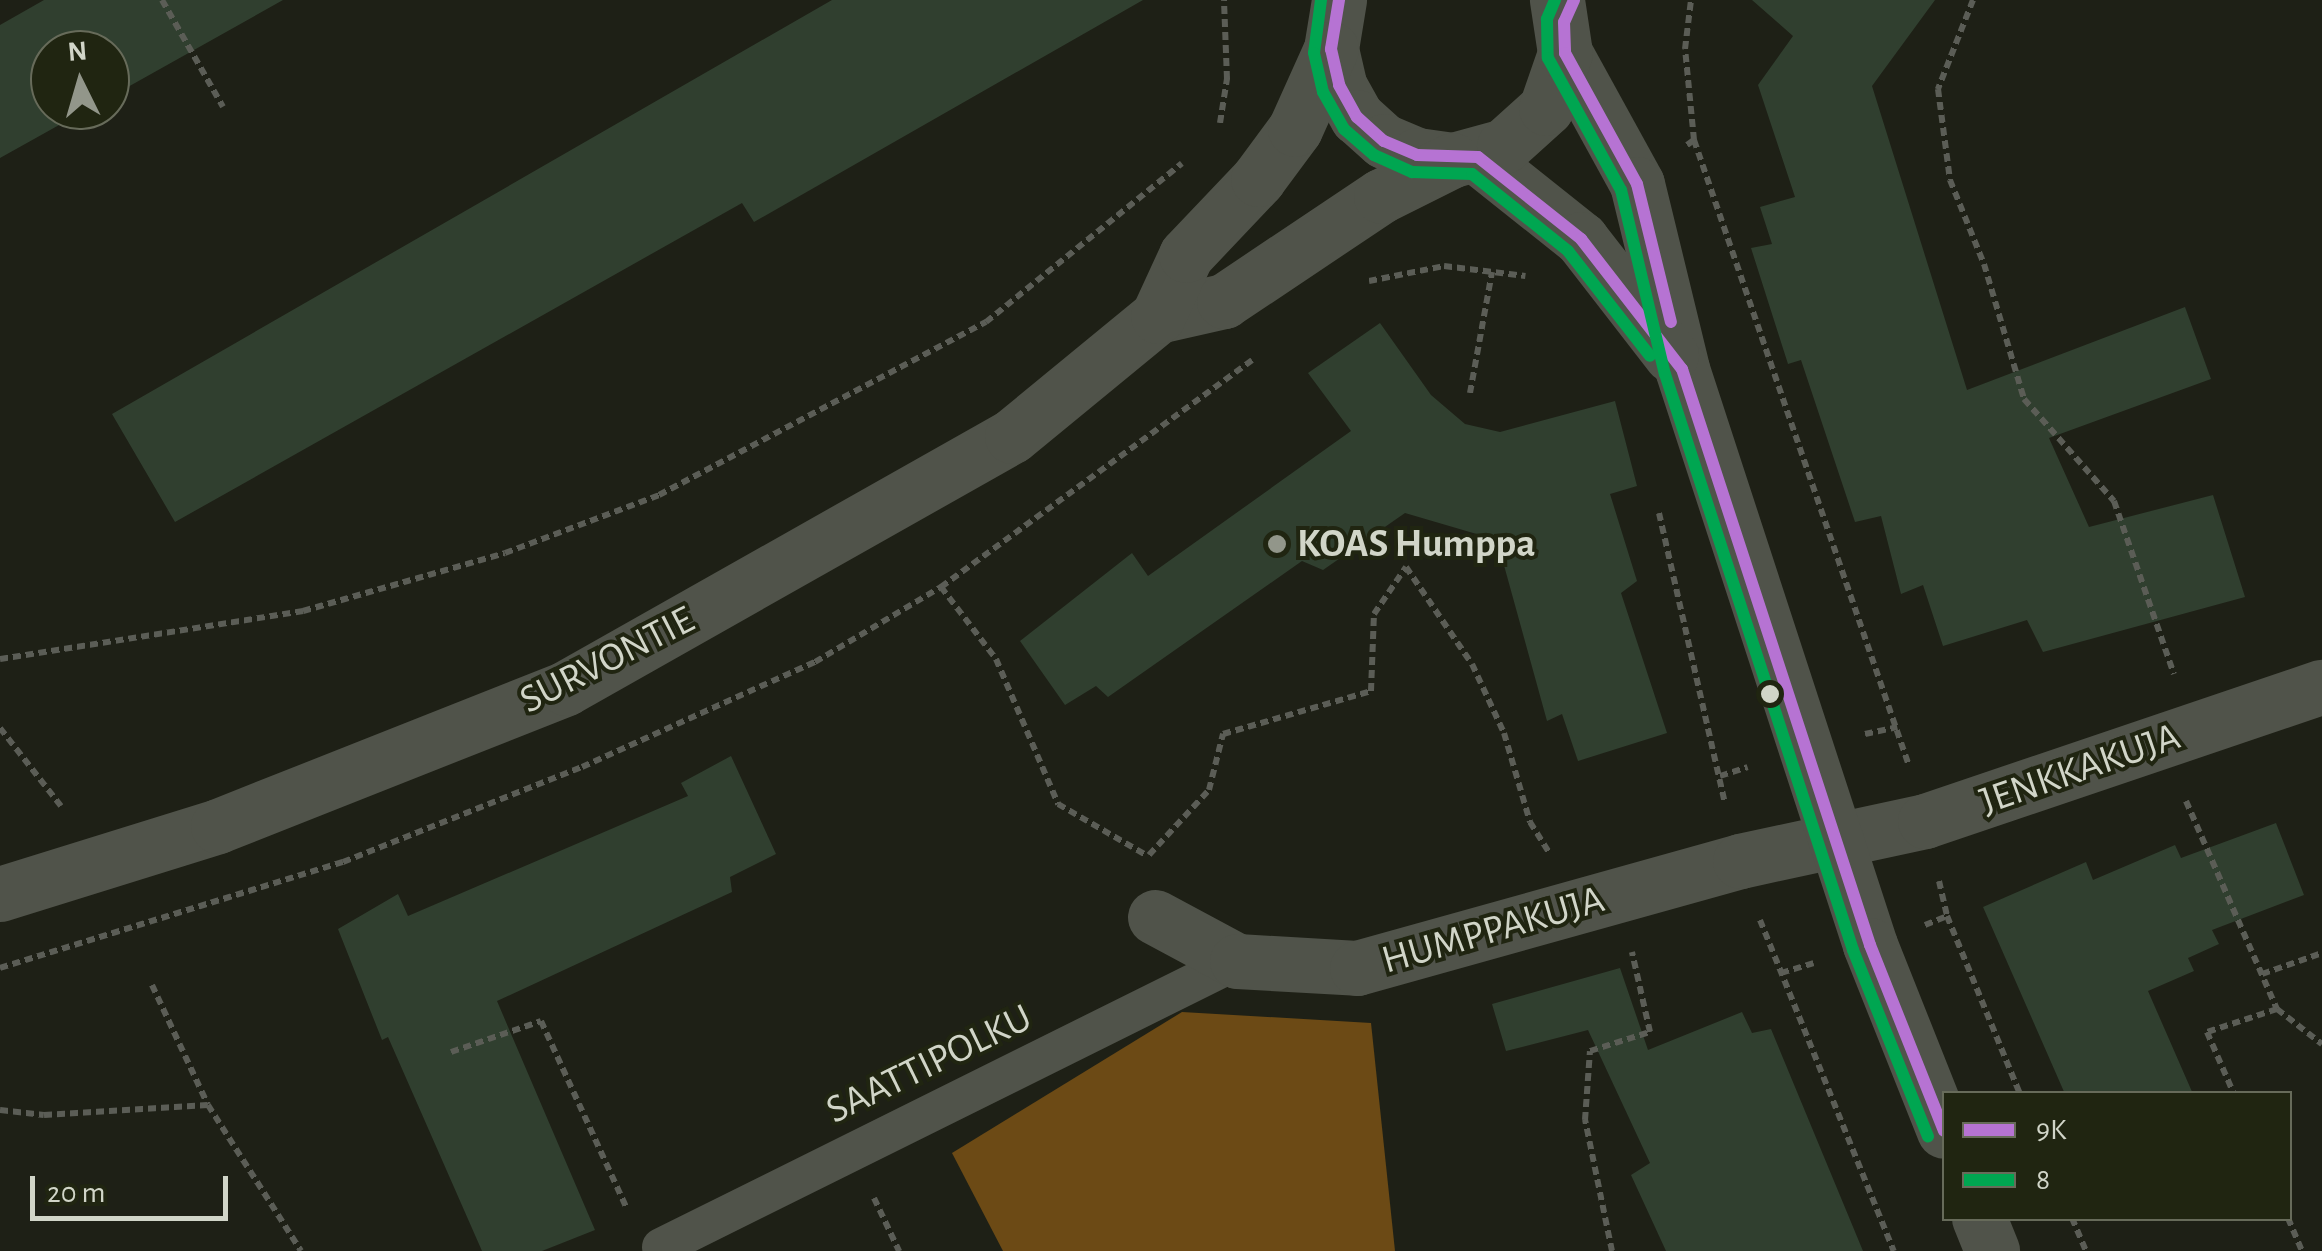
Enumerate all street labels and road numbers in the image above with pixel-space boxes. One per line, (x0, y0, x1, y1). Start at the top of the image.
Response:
street label: SURVONTIE (512, 596, 702, 724)
street label: JENKKAKUJA (1974, 712, 2186, 826)
street label: HUMPPAKUJA (1376, 875, 1610, 985)
street label: SAATTIPOLKU (818, 994, 1040, 1134)

